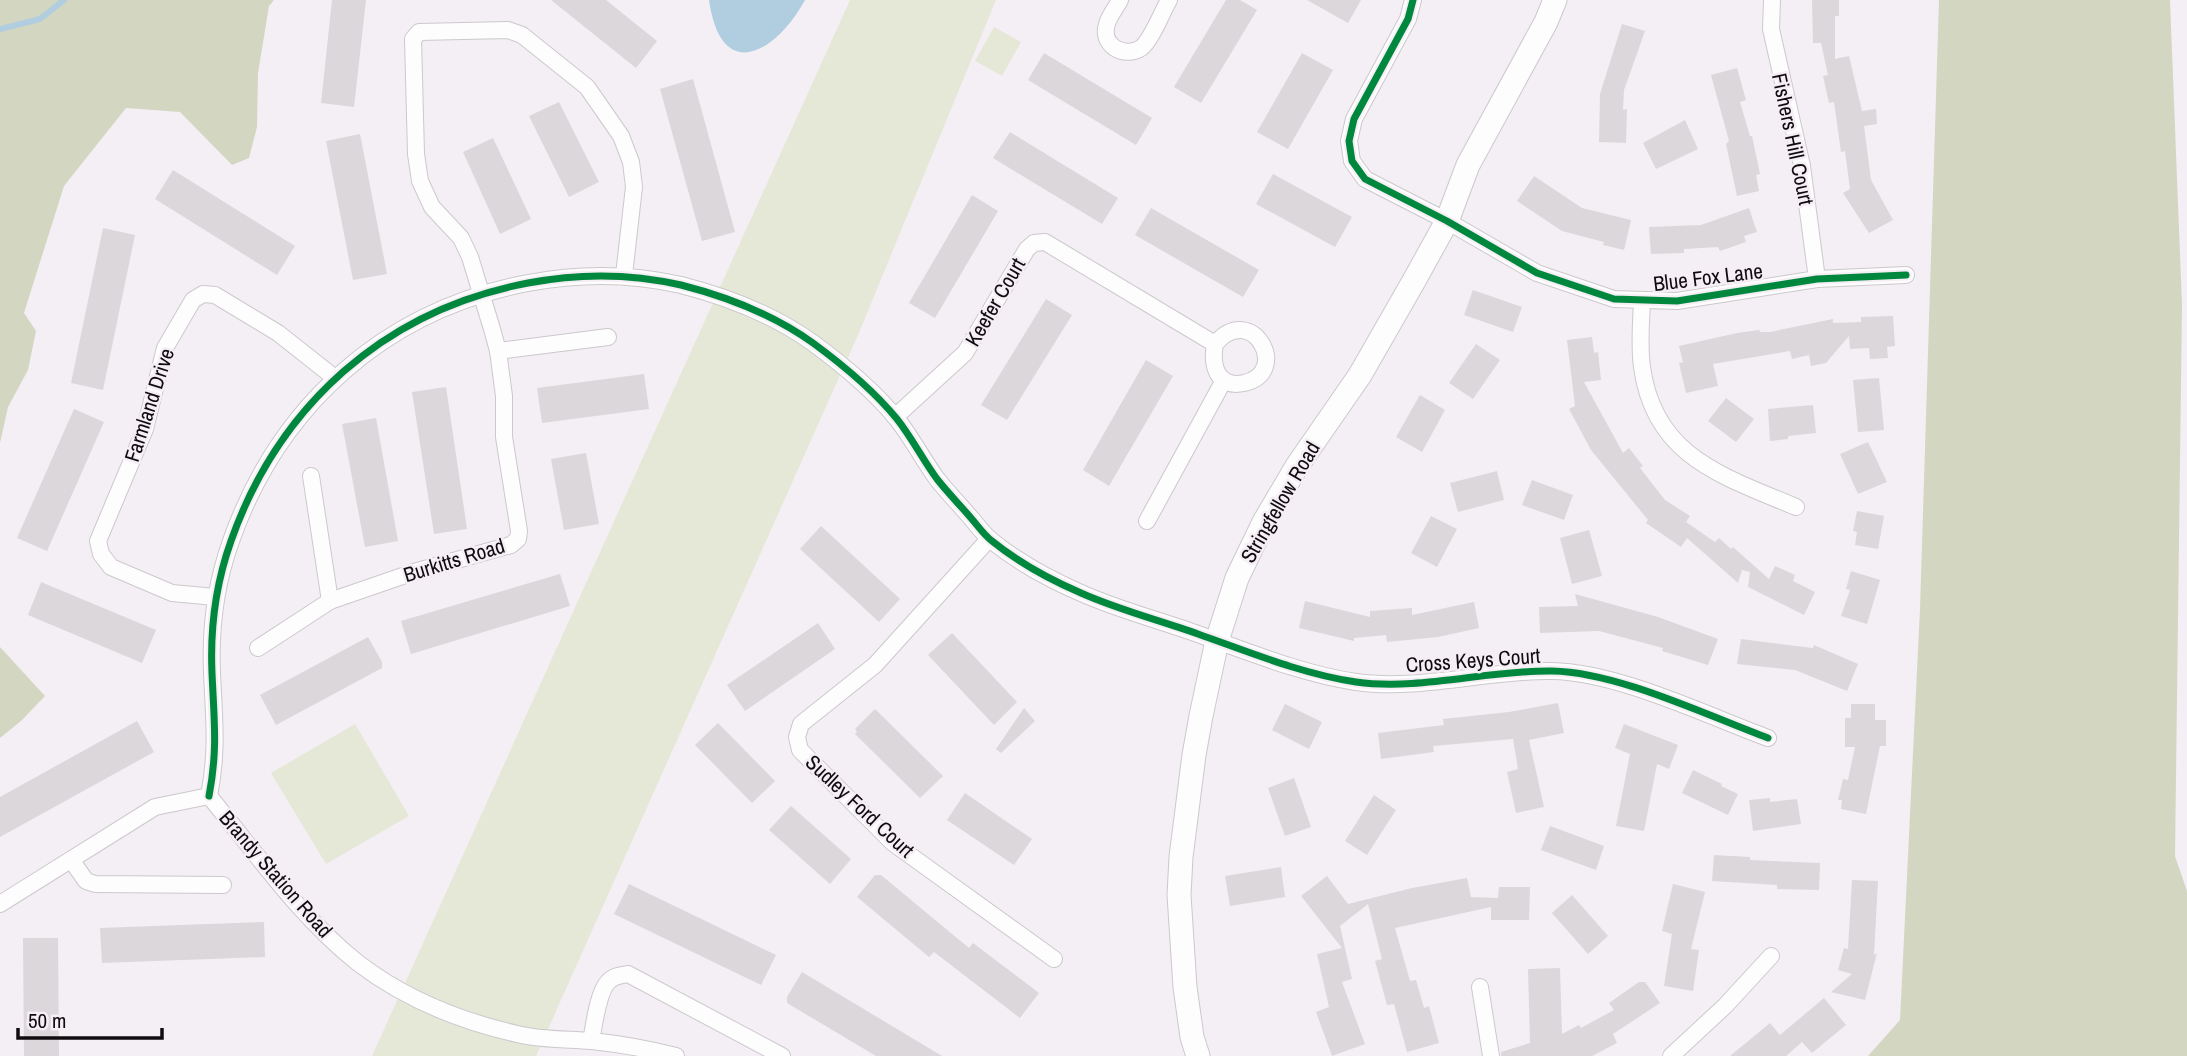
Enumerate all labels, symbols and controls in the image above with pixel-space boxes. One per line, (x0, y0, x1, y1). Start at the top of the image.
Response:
street label: Fishers Hill Court (1765, 70, 1821, 208)
street label: Keefer Court (958, 252, 1032, 352)
street label: Blue Fox Lane (1652, 256, 1764, 298)
street label: Farmland Drive (117, 344, 181, 466)
street label: Stringfellow Road (1233, 436, 1327, 568)
street label: Burkitts Road (400, 531, 508, 589)
street label: Cross Keys Court (1405, 641, 1542, 679)
street label: Sudley Ford Court (799, 748, 921, 864)
street label: Brandy Station Road (213, 804, 339, 944)
scale bar (18, 996, 161, 1040)
text: 50 m (28, 1006, 66, 1035)

